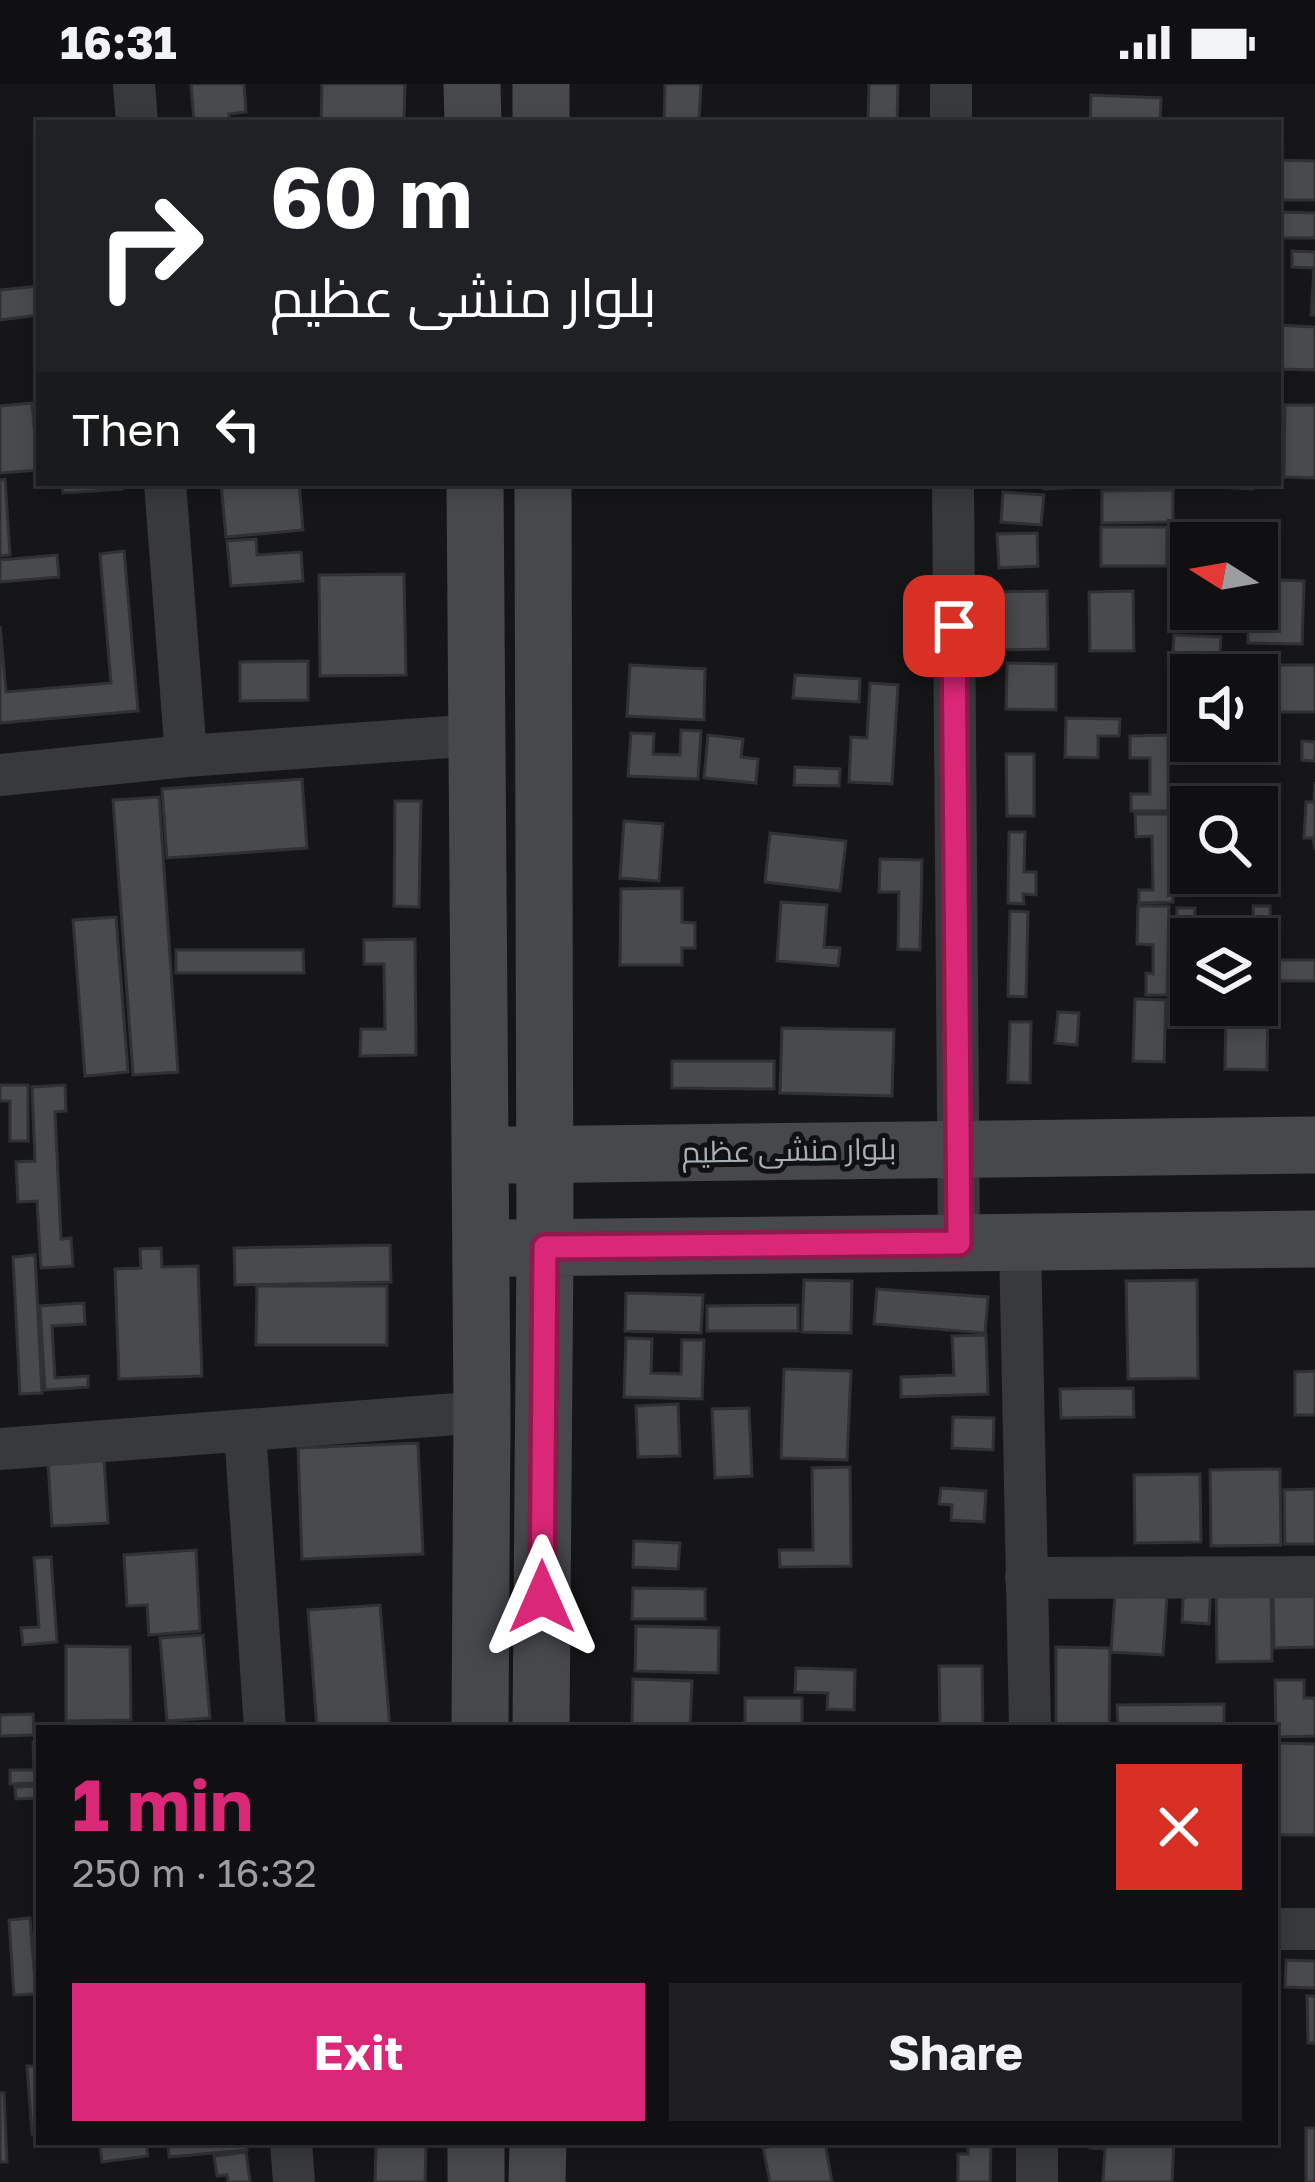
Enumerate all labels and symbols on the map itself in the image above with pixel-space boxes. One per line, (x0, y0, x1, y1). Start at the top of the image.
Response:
north arrow (1170, 522, 1278, 630)
pin (903, 575, 1005, 677)
street label: بلوار منشی عظیم (681, 1130, 897, 1173)
position arrow (479, 1534, 605, 1660)

